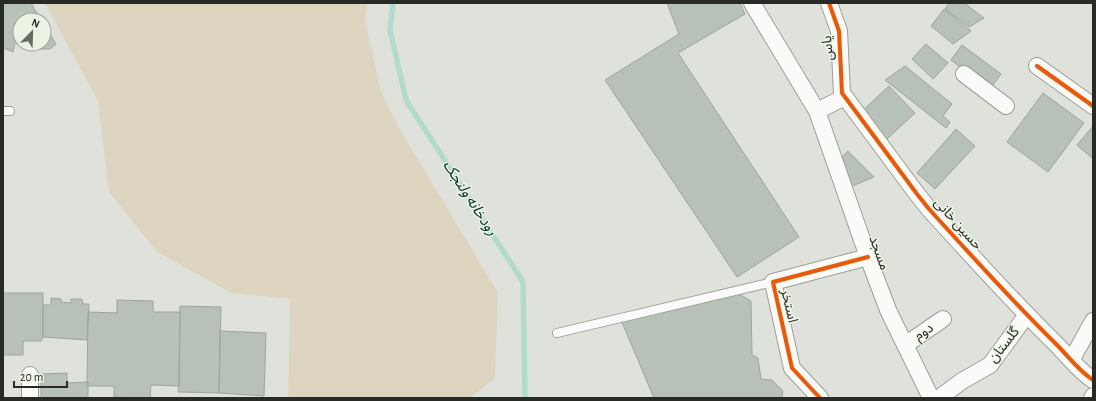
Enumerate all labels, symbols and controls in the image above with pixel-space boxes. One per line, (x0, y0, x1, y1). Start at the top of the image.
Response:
north arrow (12, 12, 52, 52)
text: N (30, 17, 41, 30)
street label: یاس (820, 35, 837, 61)
water label: رودخانه ولنجک (439, 158, 500, 239)
street label: حسین خانی (931, 195, 985, 253)
street label: مسجد (866, 234, 892, 272)
street label: استخر (777, 287, 800, 324)
street label: دوم (912, 321, 938, 346)
street label: گلستان (985, 324, 1023, 366)
scale bar (14, 363, 67, 389)
text: 20 m (20, 371, 43, 383)

